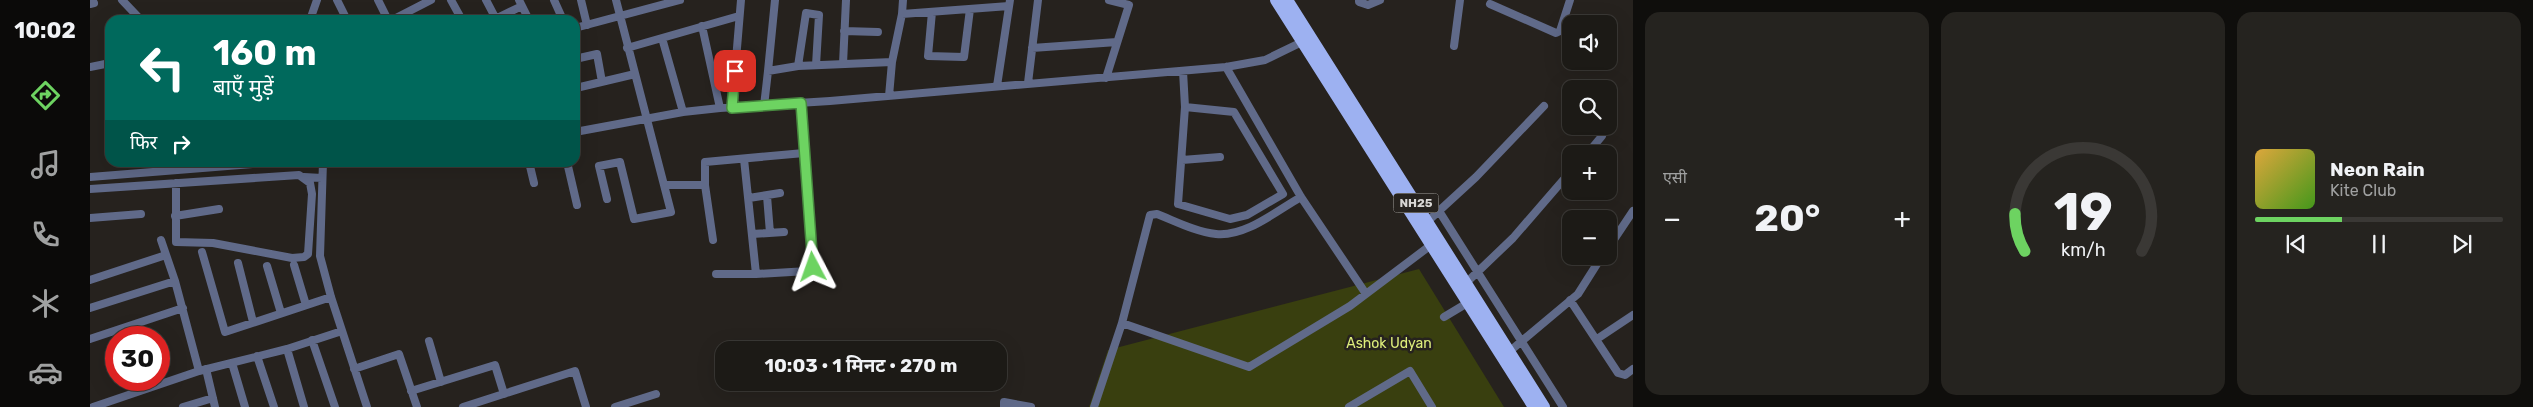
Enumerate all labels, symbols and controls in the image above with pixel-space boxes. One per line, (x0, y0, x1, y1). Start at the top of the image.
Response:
map controls (1562, 15, 1617, 265)
button: sound (1562, 15, 1617, 70)
text: 10:02 (14, 17, 76, 44)
text: 160 m (213, 32, 317, 74)
icon: left (130, 35, 195, 100)
pin (714, 50, 756, 92)
icon: arrive (721, 57, 749, 85)
text: बाएँ मुड़ें (213, 74, 274, 101)
icon: directions (28, 78, 63, 113)
button: search (1562, 80, 1617, 135)
icon: right (167, 130, 195, 158)
text: फिर (130, 131, 157, 154)
button: + (1562, 145, 1617, 200)
icon: music (28, 147, 63, 182)
text: Neon Rain (2330, 158, 2425, 181)
text: एसी (1663, 168, 1687, 187)
text: 19 (2053, 181, 2113, 243)
text: Kite Club (2330, 181, 2396, 200)
road number: NH25 (1394, 194, 1438, 212)
text: 20° (1754, 195, 1820, 241)
text: − (1663, 202, 1681, 235)
text: + (1894, 202, 1911, 235)
button: − (1562, 210, 1617, 265)
icon: phone (28, 217, 63, 252)
icon: previous (2282, 230, 2310, 258)
icon: pause (2365, 230, 2393, 258)
icon: next (2448, 230, 2476, 258)
text: km/h (2061, 239, 2105, 260)
position arrow (786, 240, 838, 292)
icon: climate (28, 286, 63, 321)
speed limit sign: 30 (105, 326, 170, 391)
park label: Ashok Udyan (1346, 335, 1432, 352)
text: 10:03 · 1 मिनट · 270 m (764, 354, 958, 377)
icon: car (28, 355, 63, 390)

